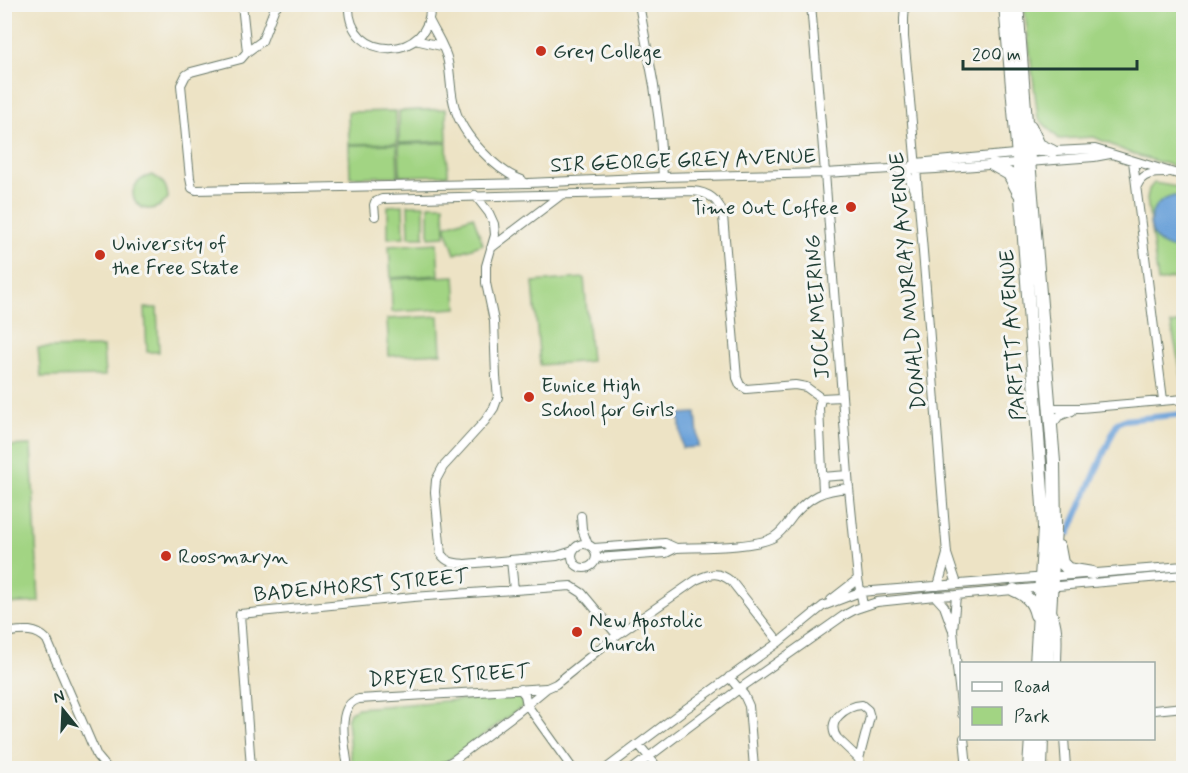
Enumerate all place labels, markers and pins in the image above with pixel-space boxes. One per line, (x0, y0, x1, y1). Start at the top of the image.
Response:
place label: Grey College (553, 38, 662, 66)
marker: Grey College (534, 44, 548, 58)
place label: Time Out Coffee (692, 194, 839, 222)
marker: Time Out Coffee (844, 200, 858, 214)
place label: University of the Free State (112, 230, 239, 282)
marker: University of the Free State (93, 248, 107, 262)
place label: Eunice High School for Girls (541, 372, 674, 426)
marker: Eunice High School for Girls (522, 390, 536, 404)
place label: Roosmaryn (178, 543, 289, 571)
marker: Roosmaryn (159, 549, 173, 563)
place label: New Apostolic Church (589, 607, 703, 659)
marker: New Apostolic Church (570, 625, 584, 639)

